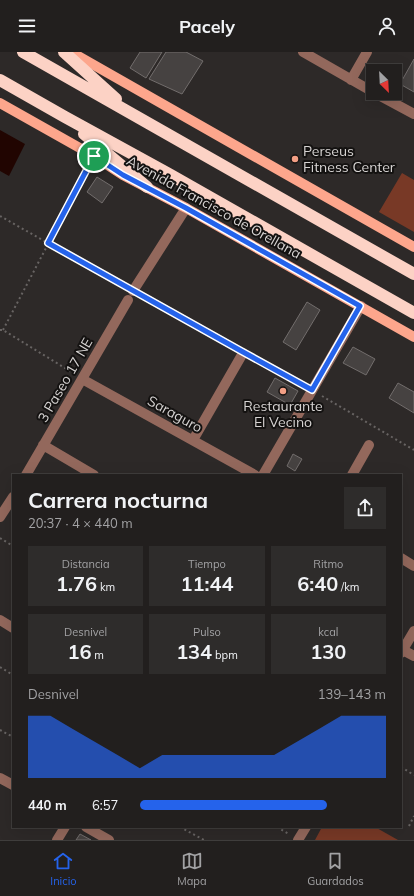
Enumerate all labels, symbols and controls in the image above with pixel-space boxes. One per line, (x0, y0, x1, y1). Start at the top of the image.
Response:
icon: menu (16, 15, 38, 37)
text: Pacely (179, 15, 235, 38)
icon: person (376, 15, 398, 37)
north arrow (366, 64, 402, 100)
map controls (366, 64, 402, 100)
pin (77, 139, 111, 173)
place label: Perseus Fitness Center (303, 142, 396, 176)
icon: arrive (83, 145, 105, 167)
street label: Avenida Francisco de Orellana (124, 151, 304, 263)
marker: Perseus Fitness Center (290, 154, 300, 164)
street label: 3 Paseo 17 NE (34, 335, 96, 425)
marker: Restaurante El Vecino (278, 386, 288, 396)
street label: Saraguro (144, 392, 206, 436)
place label: Restaurante El Vecino (243, 397, 323, 431)
text: Carrera nocturna (28, 486, 208, 514)
button: share (344, 487, 386, 529)
text: 20:37 · 4 × 440 m (28, 515, 133, 531)
text: Distancia (62, 557, 110, 571)
text: Tiempo (188, 557, 226, 571)
text: Ritmo (313, 557, 343, 571)
text: 1.76 (56, 571, 97, 596)
text: 11:44 (181, 571, 233, 596)
text: 6:40 (297, 571, 338, 596)
text: km (97, 580, 115, 594)
text: /km (338, 580, 359, 594)
text: Desnivel (64, 625, 107, 639)
text: Pulso (193, 625, 221, 639)
text: kcal (318, 625, 338, 639)
text: 16 (67, 639, 91, 664)
text: 134 (176, 639, 212, 664)
text: 130 (310, 639, 346, 664)
text: m (91, 648, 104, 662)
text: bpm (212, 648, 238, 662)
text: Desnivel (28, 686, 79, 702)
text: 139–143 m (318, 686, 386, 702)
text: 440 m (28, 797, 67, 813)
text: 6:57 (92, 797, 118, 813)
tab: Inicio (50, 850, 77, 888)
tab: Mapa (177, 850, 207, 888)
tab: Guardados (307, 850, 364, 888)

